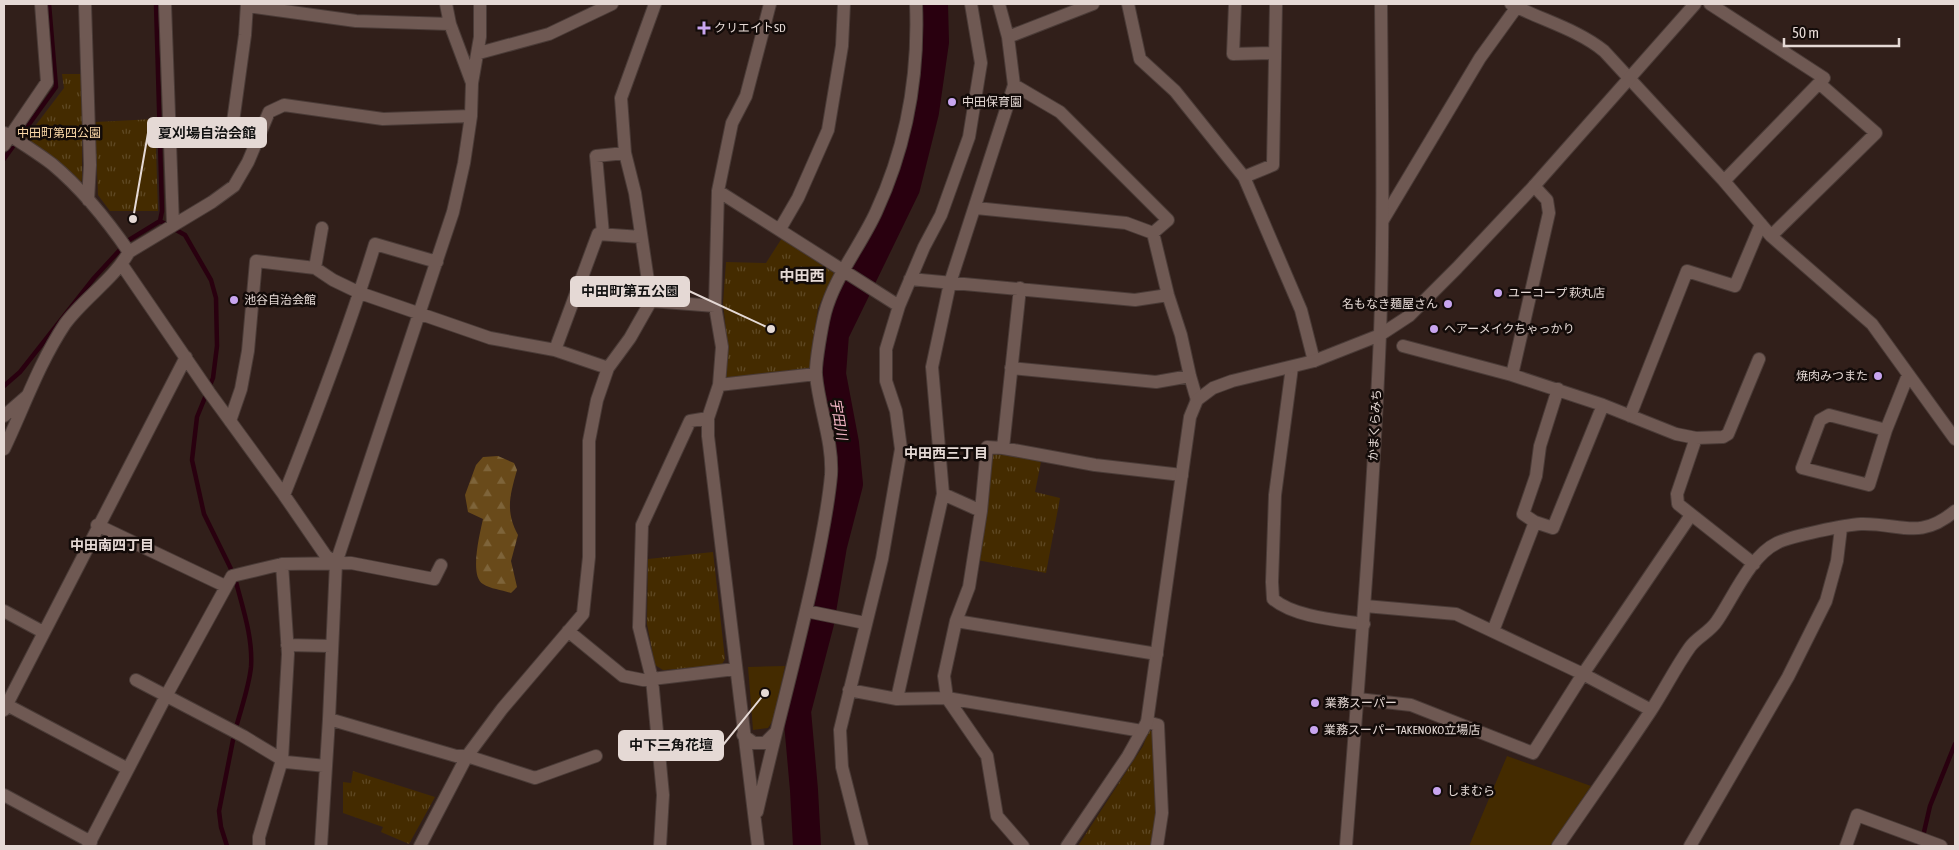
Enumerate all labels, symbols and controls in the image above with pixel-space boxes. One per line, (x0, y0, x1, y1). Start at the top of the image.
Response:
scale bar (1784, 15, 1899, 47)
place label: クリエイトSD (714, 21, 786, 35)
marker: クリエイトSD (698, 22, 710, 34)
text: 50 m (1792, 24, 1819, 41)
place label: 中田保育園 (962, 95, 1022, 109)
marker: 中田保育園 (946, 96, 958, 108)
callout: 夏刈場自治会館 (148, 118, 266, 147)
text: 夏刈場自治会館 (158, 125, 256, 141)
park label: 中田町第四公園 (17, 126, 101, 140)
district label: 中田西 (779, 267, 825, 284)
callout: 中田町第五公園 (571, 277, 689, 306)
text: 中田町第五公園 (581, 283, 679, 299)
place label: ユーコープ 萩丸店 (1508, 286, 1605, 300)
marker: ユーコープ 萩丸店 (1492, 287, 1504, 299)
place label: 池谷自治会館 (244, 293, 316, 307)
marker: 池谷自治会館 (228, 294, 240, 306)
place label: 名もなき麺屋さん (1342, 297, 1438, 311)
marker: 名もなき麺屋さん (1442, 298, 1454, 310)
place label: ヘアーメイクちゃっかり (1444, 322, 1575, 336)
marker: ヘアーメイクちゃっかり (1428, 323, 1440, 335)
place label: 焼肉みつまた (1796, 369, 1868, 383)
marker: 焼肉みつまた (1872, 370, 1884, 382)
street label: かまくらみち (1366, 389, 1384, 461)
water label: 宇田川 (828, 397, 850, 443)
district label: 中田西三丁目 (904, 445, 988, 461)
district label: 中田南四丁目 (70, 537, 154, 553)
place label: 業務スーパー (1325, 696, 1397, 710)
marker: 業務スーパー (1309, 697, 1321, 709)
place label: 業務スーパーTAKENOKO立場店 (1324, 723, 1480, 737)
marker: 業務スーパーTAKENOKO立場店 (1308, 724, 1320, 736)
callout: 中下三角花壇 (619, 731, 723, 760)
text: 中下三角花壇 (629, 737, 713, 753)
place label: しまむら (1447, 784, 1495, 798)
marker: しまむら (1431, 785, 1443, 797)

